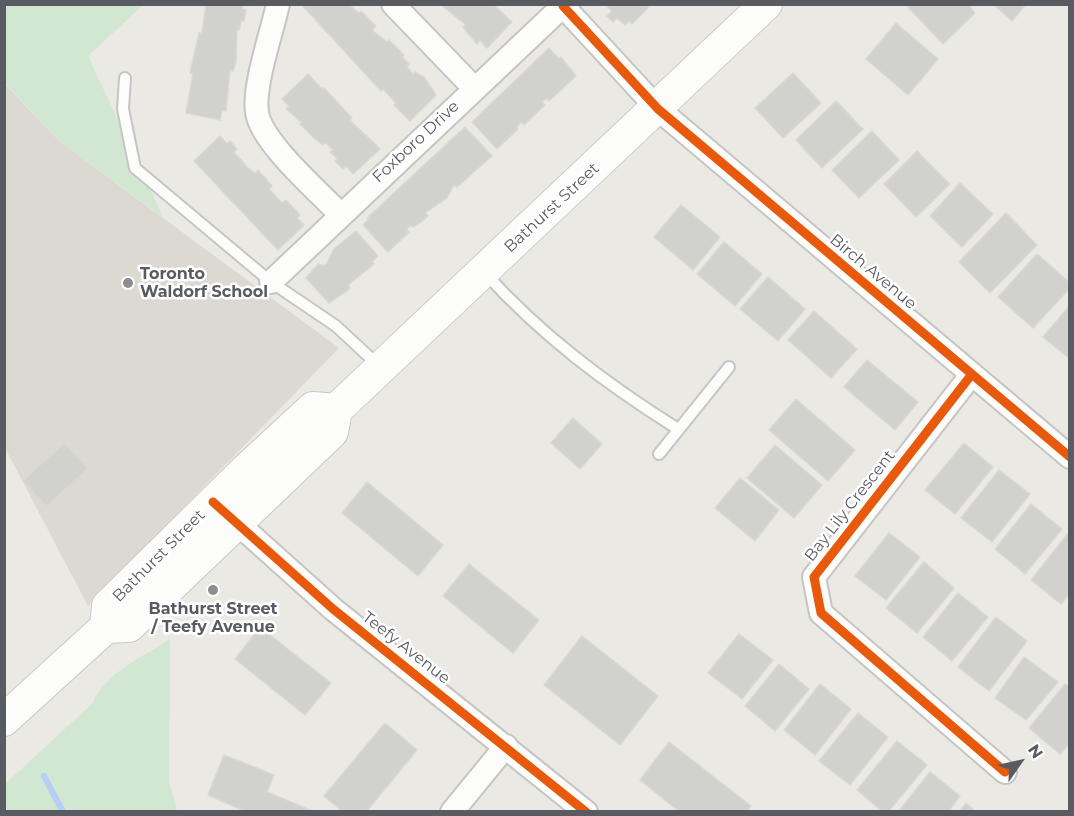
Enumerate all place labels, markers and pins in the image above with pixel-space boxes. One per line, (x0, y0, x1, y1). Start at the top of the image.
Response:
place label: Toronto Waldorf School (140, 264, 268, 302)
marker: Toronto Waldorf School (121, 276, 135, 290)
marker: Bathurst Street / Teefy Avenue (206, 583, 220, 597)
place label: Bathurst Street / Teefy Avenue (148, 599, 278, 637)

